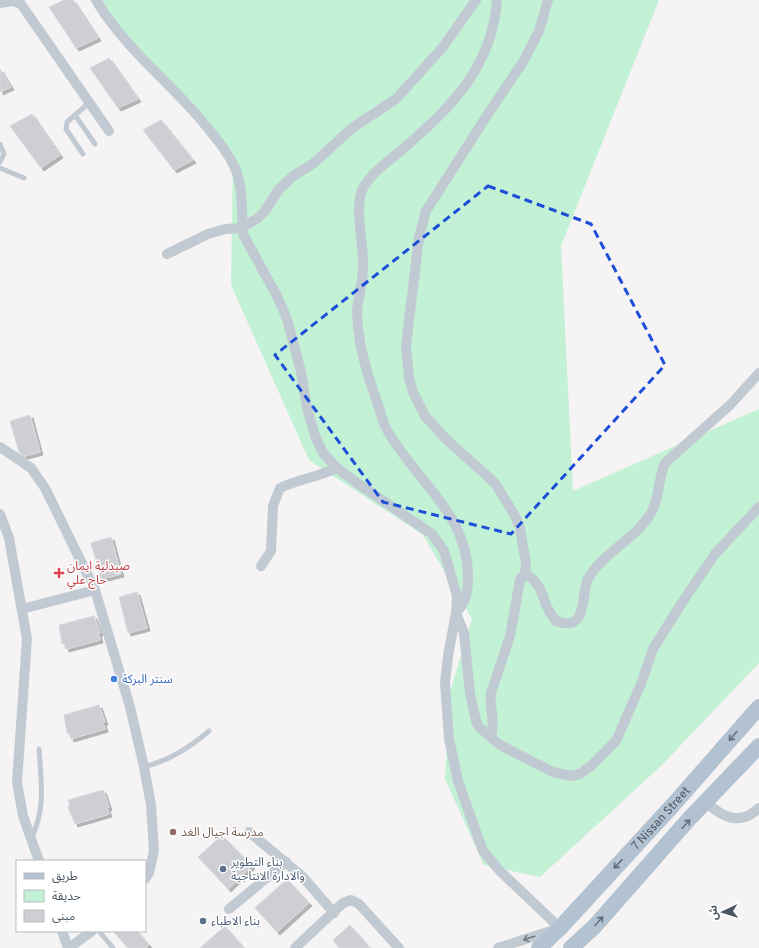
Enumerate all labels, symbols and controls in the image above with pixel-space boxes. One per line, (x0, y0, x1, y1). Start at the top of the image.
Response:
place label: صيدلية ايمان حاج علي (67, 559, 130, 590)
marker: صيدلية ايمان حاج علي (54, 568, 64, 578)
place label: سنتر البركة (122, 672, 173, 688)
marker: سنتر البركة (109, 674, 119, 684)
one-way arrow (729, 731, 738, 742)
street label: 7 Nissan Street (628, 784, 694, 854)
one-way arrow (681, 818, 690, 829)
place label: مدرسة اجيال الغد (181, 825, 263, 841)
marker: مدرسة اجيال الغد (168, 827, 178, 837)
place label: بناء التطوير والادارة الانتاجية (230, 855, 305, 885)
one-way arrow (614, 859, 623, 870)
legend (16, 860, 146, 932)
marker: بناء التطوير والادارة الانتاجية (218, 864, 228, 874)
text: طريق (52, 869, 78, 885)
text: حديقة (52, 889, 81, 905)
north arrow (703, 892, 743, 932)
text: ش (707, 905, 722, 921)
text: مبنى (52, 909, 75, 925)
place label: بناء الاطباء (211, 914, 260, 930)
marker: بناء الاطباء (198, 916, 208, 926)
one-way arrow (595, 916, 604, 926)
one-way arrow (523, 935, 536, 942)

